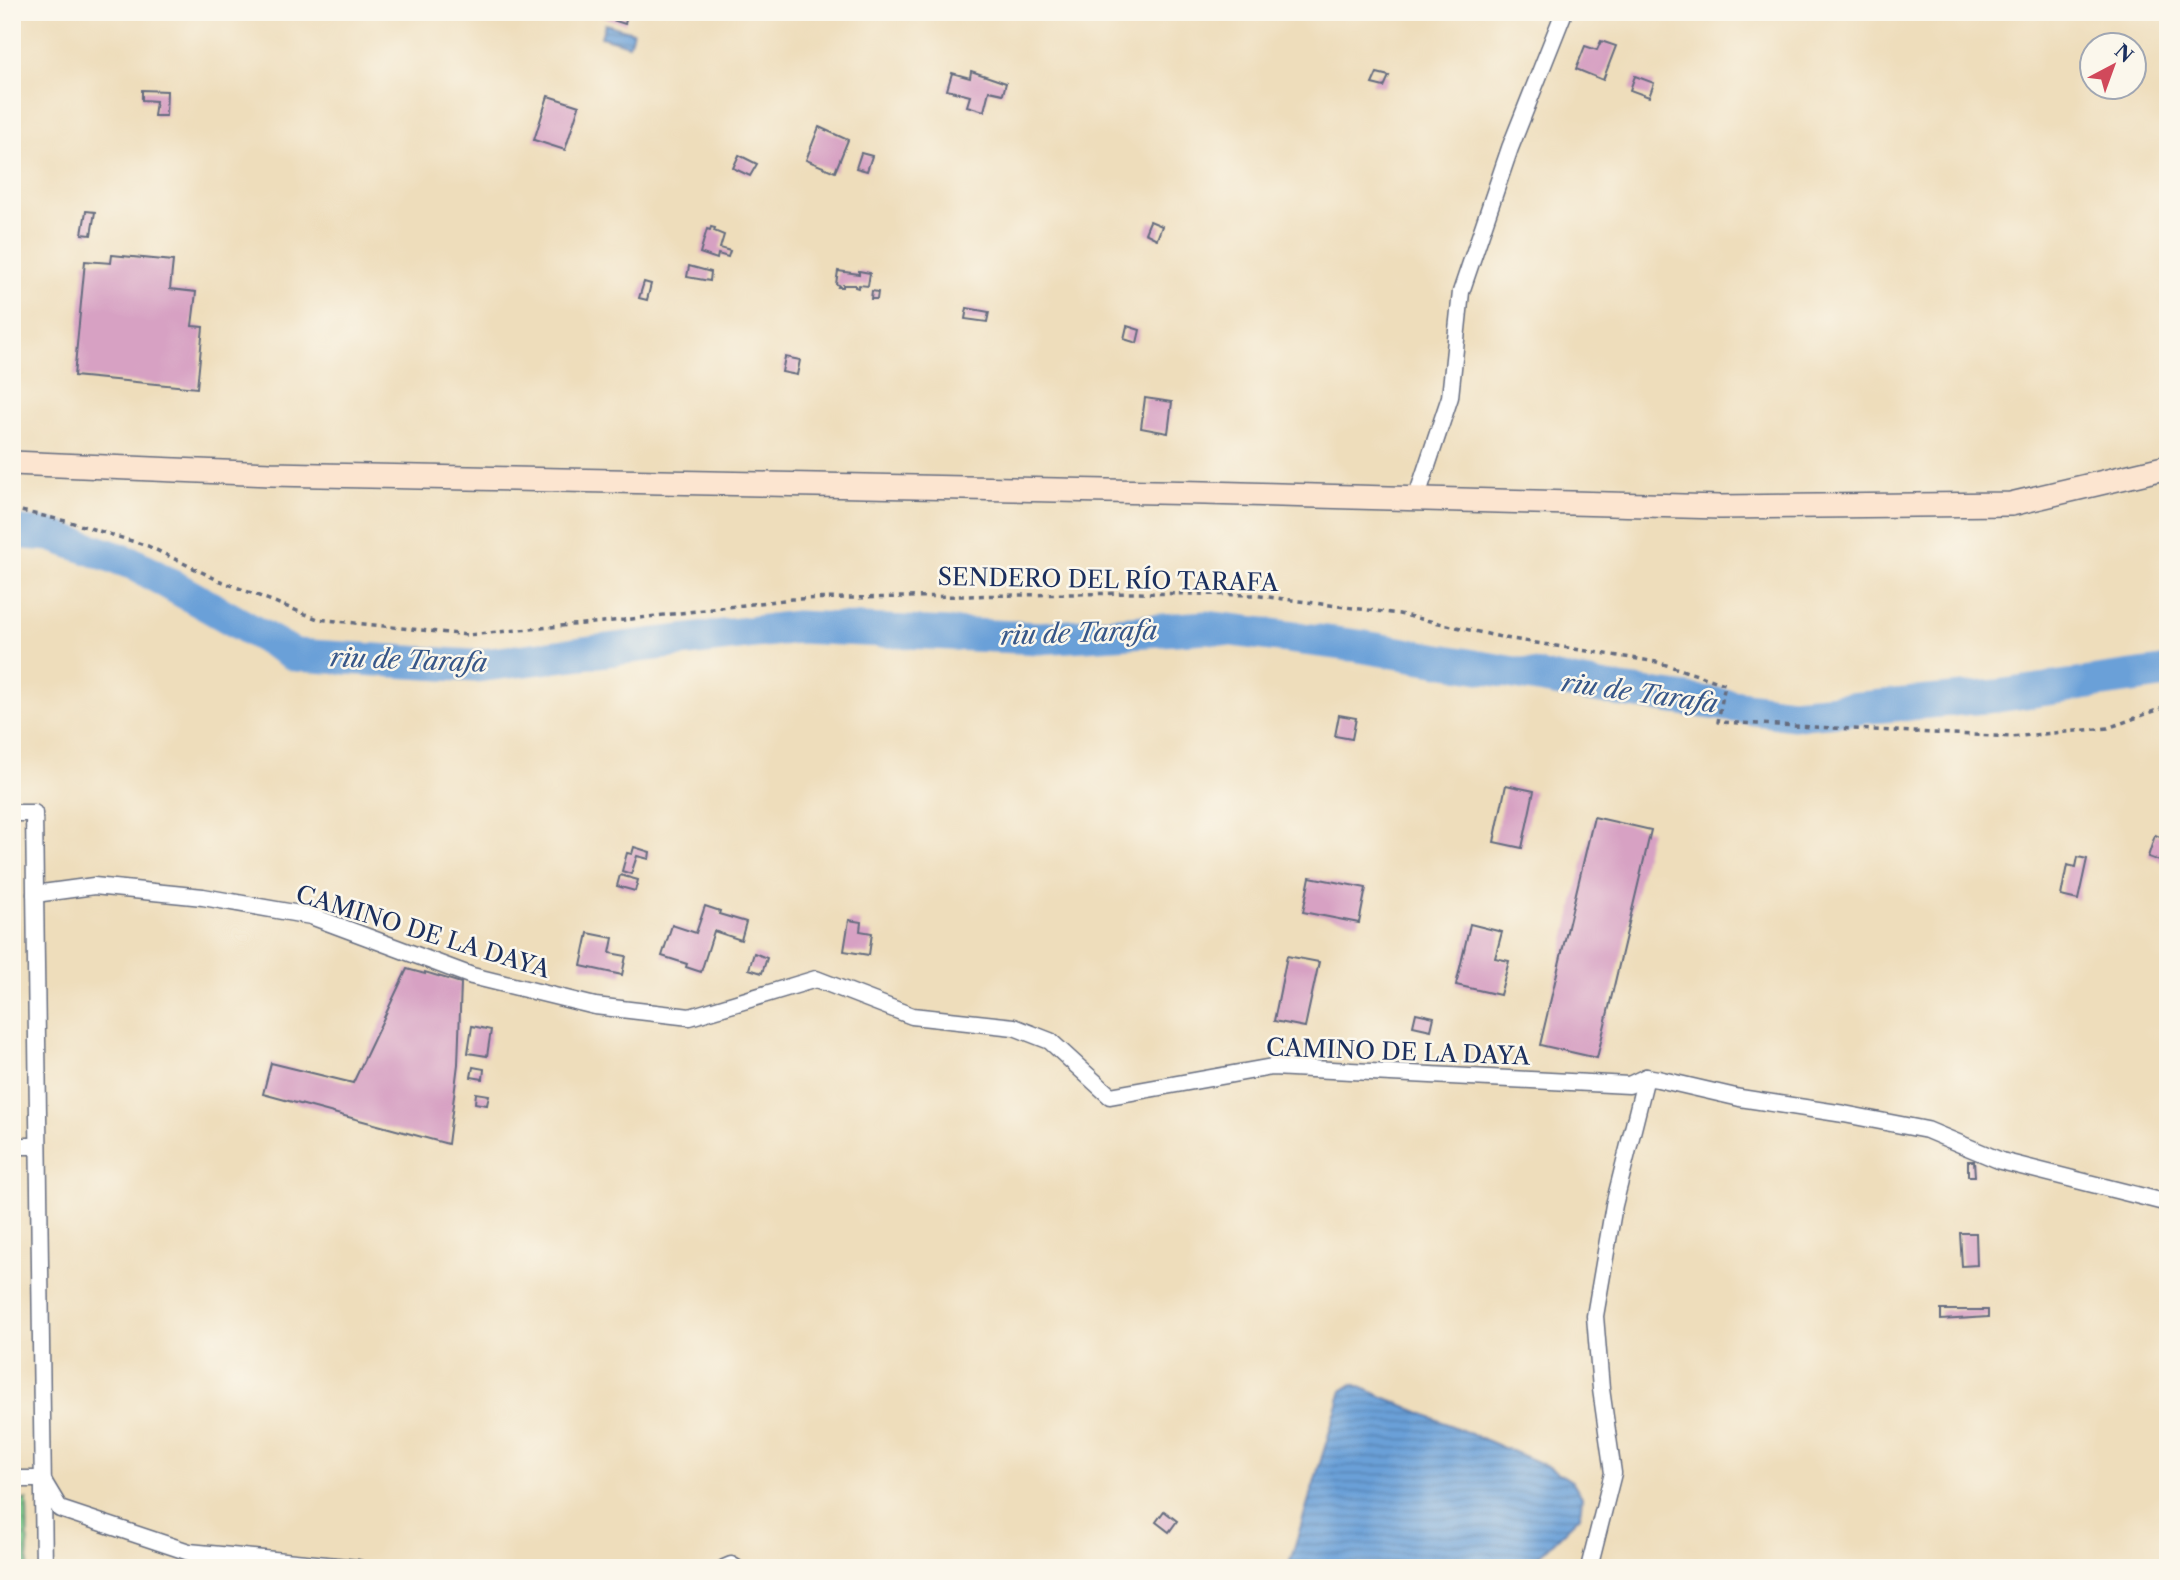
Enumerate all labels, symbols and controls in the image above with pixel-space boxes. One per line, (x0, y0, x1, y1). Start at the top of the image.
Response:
north arrow (2078, 32, 2148, 102)
text: N (2110, 39, 2138, 68)
street label: SENDERO DEL RÍO TARAFA (937, 561, 1280, 597)
water label: riu de Tarafa (999, 614, 1158, 652)
water label: riu de Tarafa (329, 641, 488, 679)
water label: riu de Tarafa (1559, 666, 1720, 720)
street label: CAMINO DE LA DAYA (293, 879, 555, 984)
street label: CAMINO DE LA DAYA (1265, 1032, 1532, 1071)

